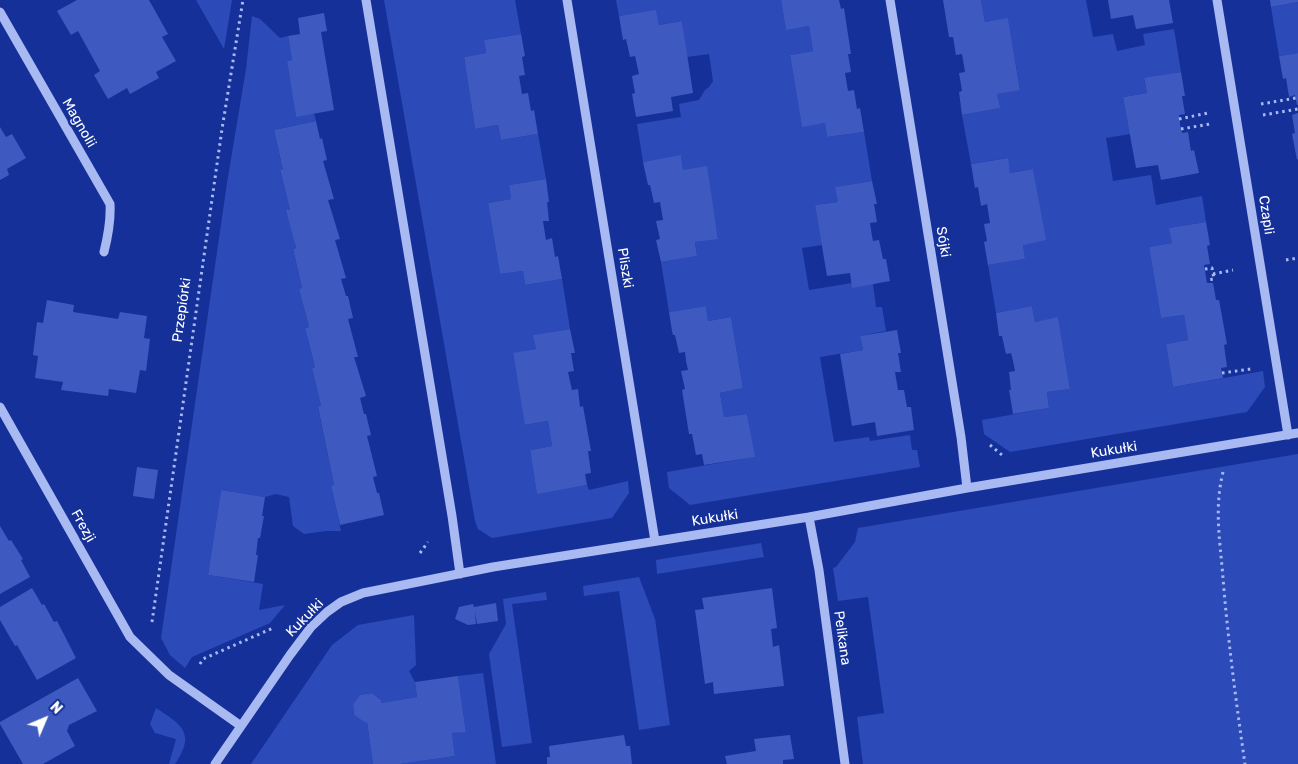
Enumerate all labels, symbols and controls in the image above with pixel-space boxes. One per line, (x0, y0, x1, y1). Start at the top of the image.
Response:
street label: Magnolii (58, 95, 100, 151)
street label: Czapli (1255, 194, 1277, 236)
street label: Sójki (932, 225, 954, 259)
street label: Pliszki (614, 247, 636, 289)
street label: Przepiórki (169, 277, 195, 343)
street label: Kukułki (1090, 438, 1138, 462)
street label: Kukułki (691, 506, 739, 530)
street label: Frezji (67, 507, 99, 545)
street label: Kukułki (283, 595, 327, 641)
street label: Pelikana (830, 610, 854, 666)
north arrow (20, 694, 70, 744)
text: N (46, 698, 66, 718)

